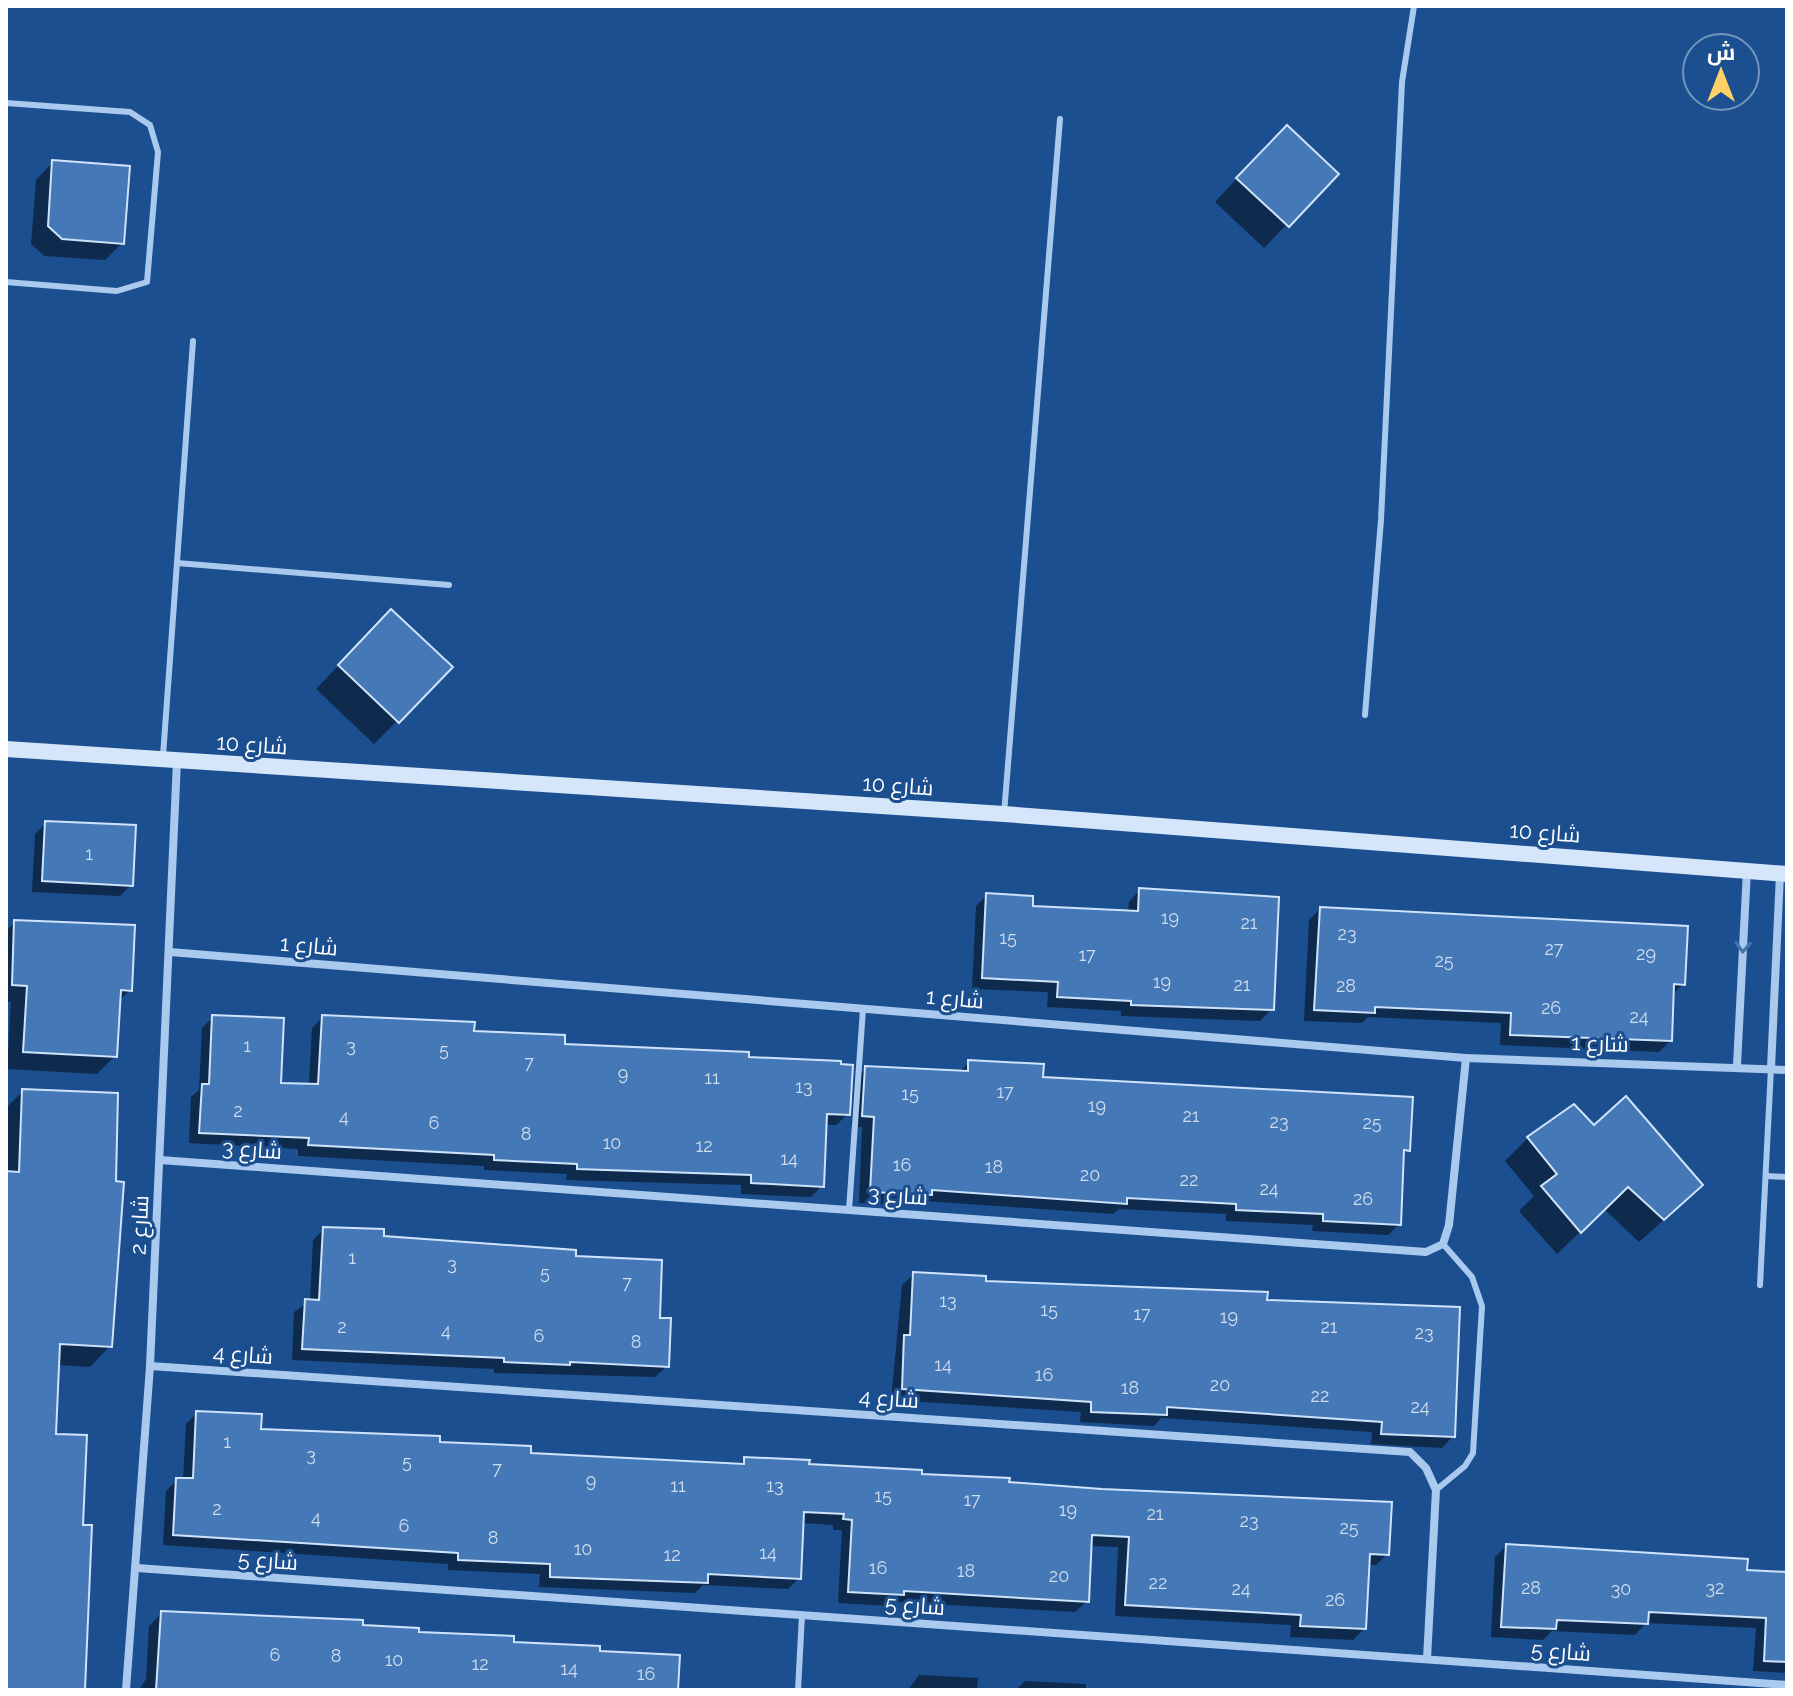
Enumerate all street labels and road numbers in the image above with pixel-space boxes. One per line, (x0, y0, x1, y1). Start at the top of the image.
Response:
street label: شارع 10 (215, 729, 288, 761)
street label: شارع 10 (861, 770, 934, 802)
street label: شارع 10 (1508, 817, 1581, 849)
street label: شارع 1 (279, 930, 339, 962)
street label: شارع 1 (925, 983, 985, 1015)
street label: شارع 1 (1571, 1029, 1629, 1059)
street label: شارع 3 (221, 1134, 283, 1166)
street label: شارع 3 (867, 1180, 929, 1212)
street label: شارع 2 (124, 1195, 156, 1256)
street label: شارع 4 (212, 1339, 274, 1371)
street label: شارع 4 (858, 1383, 920, 1415)
street label: شارع 5 (237, 1545, 299, 1577)
street label: شارع 5 (884, 1590, 946, 1622)
street label: شارع 5 (1530, 1636, 1592, 1668)

